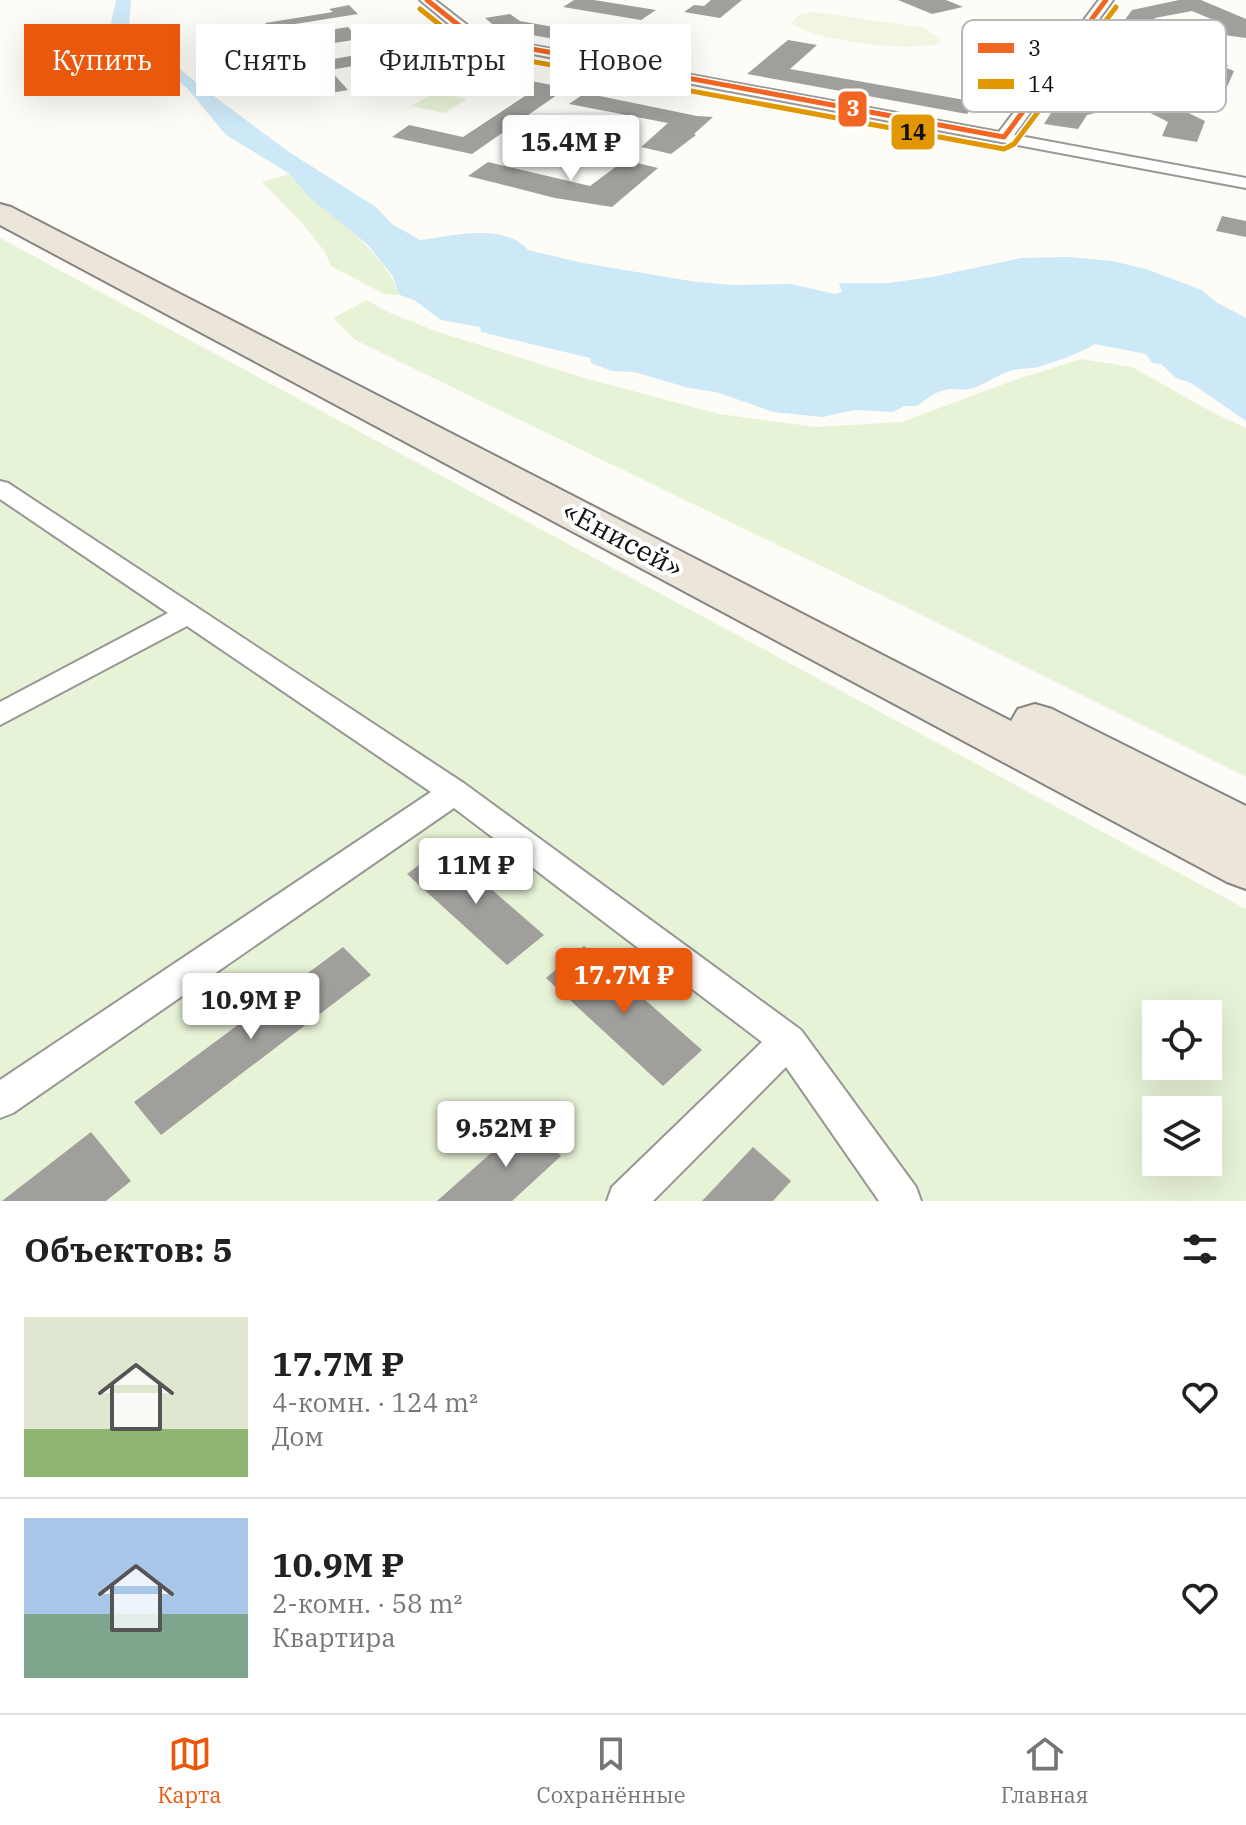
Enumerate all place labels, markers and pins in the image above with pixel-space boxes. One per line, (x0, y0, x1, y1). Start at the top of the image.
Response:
pin: 15.4M ₽ (497, 115, 645, 183)
pin: 11M ₽ (420, 838, 532, 906)
pin: 17.7M ₽ (550, 948, 698, 1016)
pin: 10.9M ₽ (177, 973, 325, 1041)
pin: 9.52M ₽ (432, 1101, 580, 1169)

